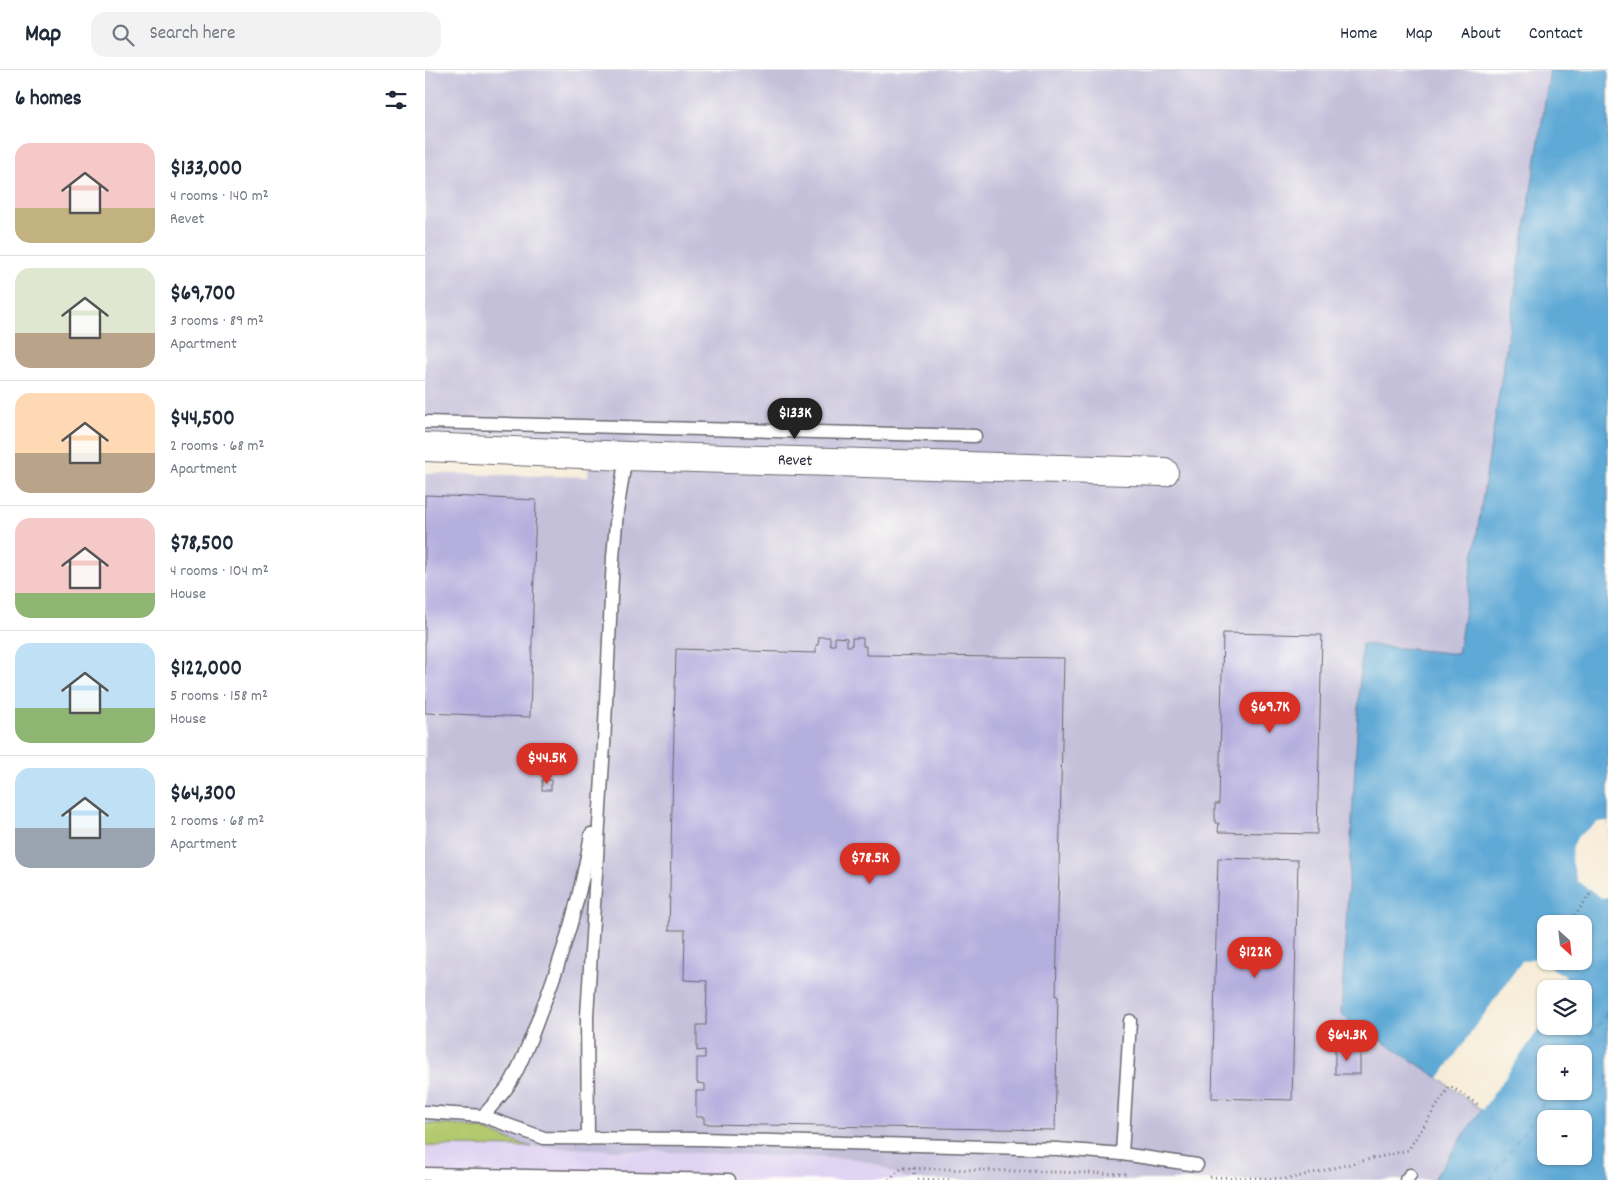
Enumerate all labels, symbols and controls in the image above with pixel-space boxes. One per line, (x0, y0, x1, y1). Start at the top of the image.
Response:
search box (91, 12, 441, 57)
text: Map (25, 18, 61, 52)
icon: search (109, 21, 137, 49)
text: Search here (149, 21, 235, 48)
text: Home (1340, 22, 1377, 47)
text: Map (1405, 22, 1433, 47)
text: About (1461, 22, 1501, 47)
text: Contact (1529, 22, 1583, 47)
text: 6 homes (15, 85, 82, 115)
icon: filters (382, 86, 410, 114)
text: $133,000 (170, 155, 242, 185)
icon: home (55, 163, 115, 223)
text: 4 rooms · 140 m² (170, 185, 269, 208)
text: Revet (170, 208, 204, 231)
text: $69,700 (170, 280, 235, 310)
icon: home (55, 288, 115, 348)
text: 3 rooms · 89 m² (170, 310, 264, 333)
text: Apartment (170, 333, 237, 356)
pin: $133K (760, 398, 830, 440)
text: $133K (778, 402, 812, 425)
text: $44,500 (170, 405, 235, 435)
icon: home (55, 413, 115, 473)
text: 2 rooms · 68 m² (170, 435, 264, 458)
street label: Revet (777, 449, 813, 473)
text: Apartment (170, 458, 237, 481)
text: $78,500 (170, 530, 234, 560)
icon: home (55, 538, 115, 598)
text: 4 rooms · 104 m² (170, 560, 269, 583)
text: House (170, 583, 206, 606)
text: $122,000 (170, 655, 242, 685)
icon: home (55, 663, 115, 723)
text: 5 rooms · 158 m² (170, 685, 268, 708)
pin: $69.7K (1229, 692, 1311, 734)
text: $69.7K (1250, 696, 1290, 719)
text: House (170, 708, 206, 731)
pin: $44.5K (506, 742, 588, 785)
text: $44.5K (528, 747, 566, 770)
text: $64,300 (170, 780, 236, 810)
icon: home (55, 788, 115, 848)
text: 2 rooms · 68 m² (170, 810, 264, 833)
text: Apartment (170, 833, 237, 856)
pin: $78.5K (829, 842, 911, 885)
text: $78.5K (851, 847, 889, 870)
north arrow (1537, 915, 1593, 970)
map controls (1537, 915, 1592, 1165)
pin: $122K (1220, 936, 1290, 979)
text: $122K (1239, 941, 1272, 964)
button: layers (1537, 980, 1592, 1035)
pin: $64.3K (1306, 1020, 1388, 1062)
text: $64.3K (1327, 1024, 1367, 1047)
button: + (1537, 1045, 1592, 1100)
button: − (1537, 1110, 1592, 1165)

